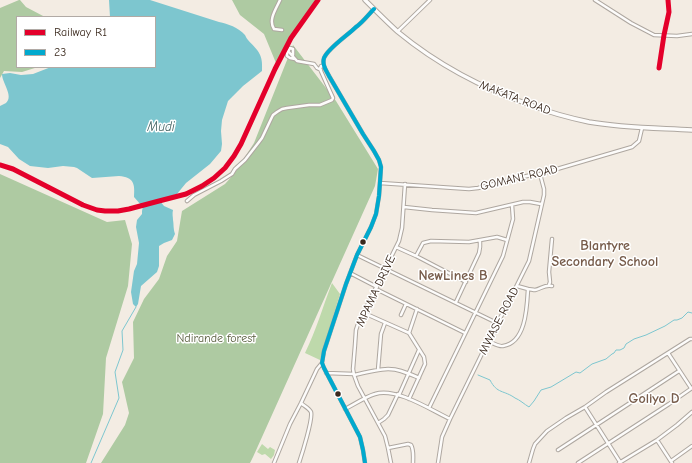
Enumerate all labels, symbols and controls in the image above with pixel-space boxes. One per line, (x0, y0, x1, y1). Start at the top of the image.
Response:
legend (16, 16, 156, 68)
text: Railway R1 (54, 25, 107, 39)
text: 23 (54, 45, 66, 59)
street label: MAKATA ROAD (477, 78, 553, 118)
water label: Mudi (147, 119, 175, 135)
street label: GOMANI ROAD (479, 162, 559, 194)
unlabelled marker (358, 237, 368, 247)
district label: Blantyre Secondary School (552, 238, 658, 270)
street label: MPAMA DRIVE (353, 253, 399, 329)
district label: NewLines B (418, 268, 488, 284)
street label: MWASE ROAD (476, 285, 522, 357)
park label: Ndirande forest (176, 332, 256, 346)
unlabelled marker (333, 389, 343, 399)
district label: Goliyo D (629, 391, 679, 407)

